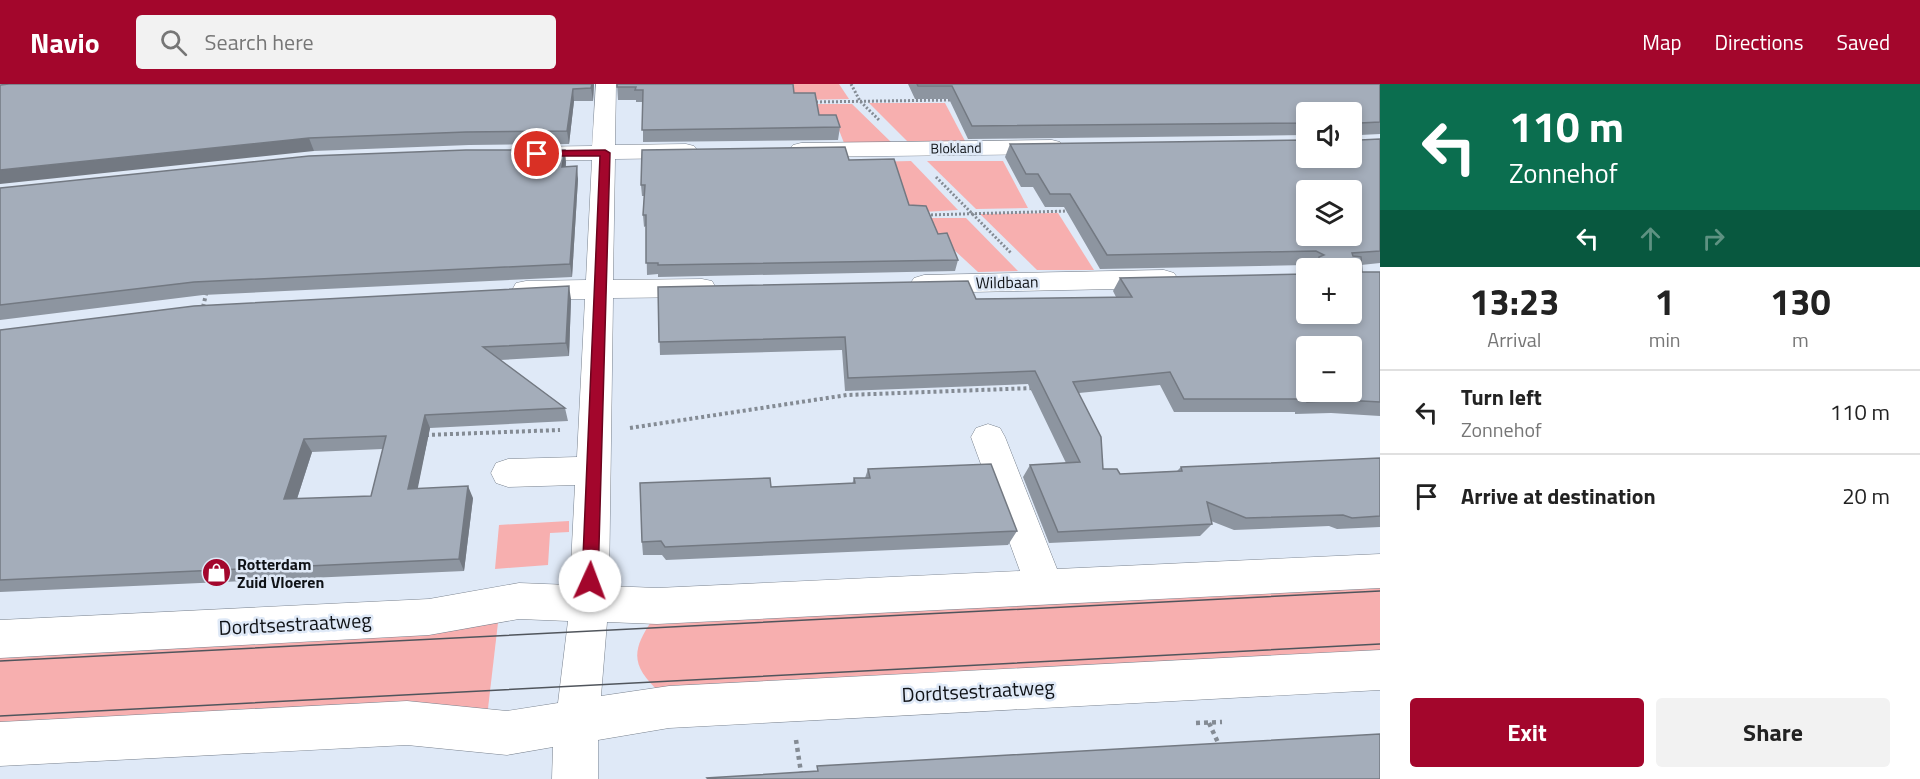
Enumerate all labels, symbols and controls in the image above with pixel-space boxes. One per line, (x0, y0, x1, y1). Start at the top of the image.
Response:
search box (136, 15, 556, 69)
text: Navio (30, 21, 100, 64)
text: Search here (205, 25, 314, 59)
icon: search (157, 26, 190, 59)
text: Map (1642, 26, 1682, 58)
text: Directions (1715, 26, 1804, 58)
text: Saved (1837, 26, 1890, 58)
text: 110 m (1509, 94, 1624, 158)
map controls (1296, 102, 1362, 402)
button: sound (1296, 102, 1362, 168)
icon: left (1410, 108, 1488, 186)
pin (511, 128, 562, 179)
icon: arrive (520, 137, 553, 170)
street label: Blokland (930, 137, 982, 158)
text: Zonnehof (1509, 152, 1618, 193)
button: layers (1296, 180, 1362, 246)
icon: left (1571, 222, 1604, 255)
icon: ahead (1634, 222, 1667, 255)
icon: right (1697, 222, 1730, 255)
button: + (1296, 258, 1362, 324)
street label: Wildbaan (975, 269, 1039, 295)
text: 13:23 (1469, 274, 1559, 329)
text: 1 (1655, 274, 1675, 329)
text: 130 (1770, 274, 1831, 329)
text: Arrival (1487, 324, 1542, 355)
text: min (1649, 324, 1681, 355)
text: m (1792, 324, 1809, 355)
button: − (1296, 336, 1362, 402)
text: Turn left (1461, 380, 1542, 414)
text: 110 m (1830, 395, 1890, 429)
icon: left (1410, 396, 1443, 429)
text: Zonnehof (1461, 414, 1542, 445)
text: Arrive at destination (1461, 479, 1656, 513)
text: 20 m (1842, 479, 1890, 513)
icon: arrive (1410, 480, 1443, 513)
position arrow (558, 549, 622, 613)
place label: Rotterdam Zuid Vloeren (237, 552, 324, 594)
shop icon: Rotterdam Zuid Vloeren (200, 557, 232, 589)
street label: Dordtsestraatweg (218, 604, 372, 643)
street label: Dordtsestraatweg (901, 671, 1055, 710)
button: Exit (1410, 698, 1644, 767)
button: Share (1656, 698, 1890, 767)

